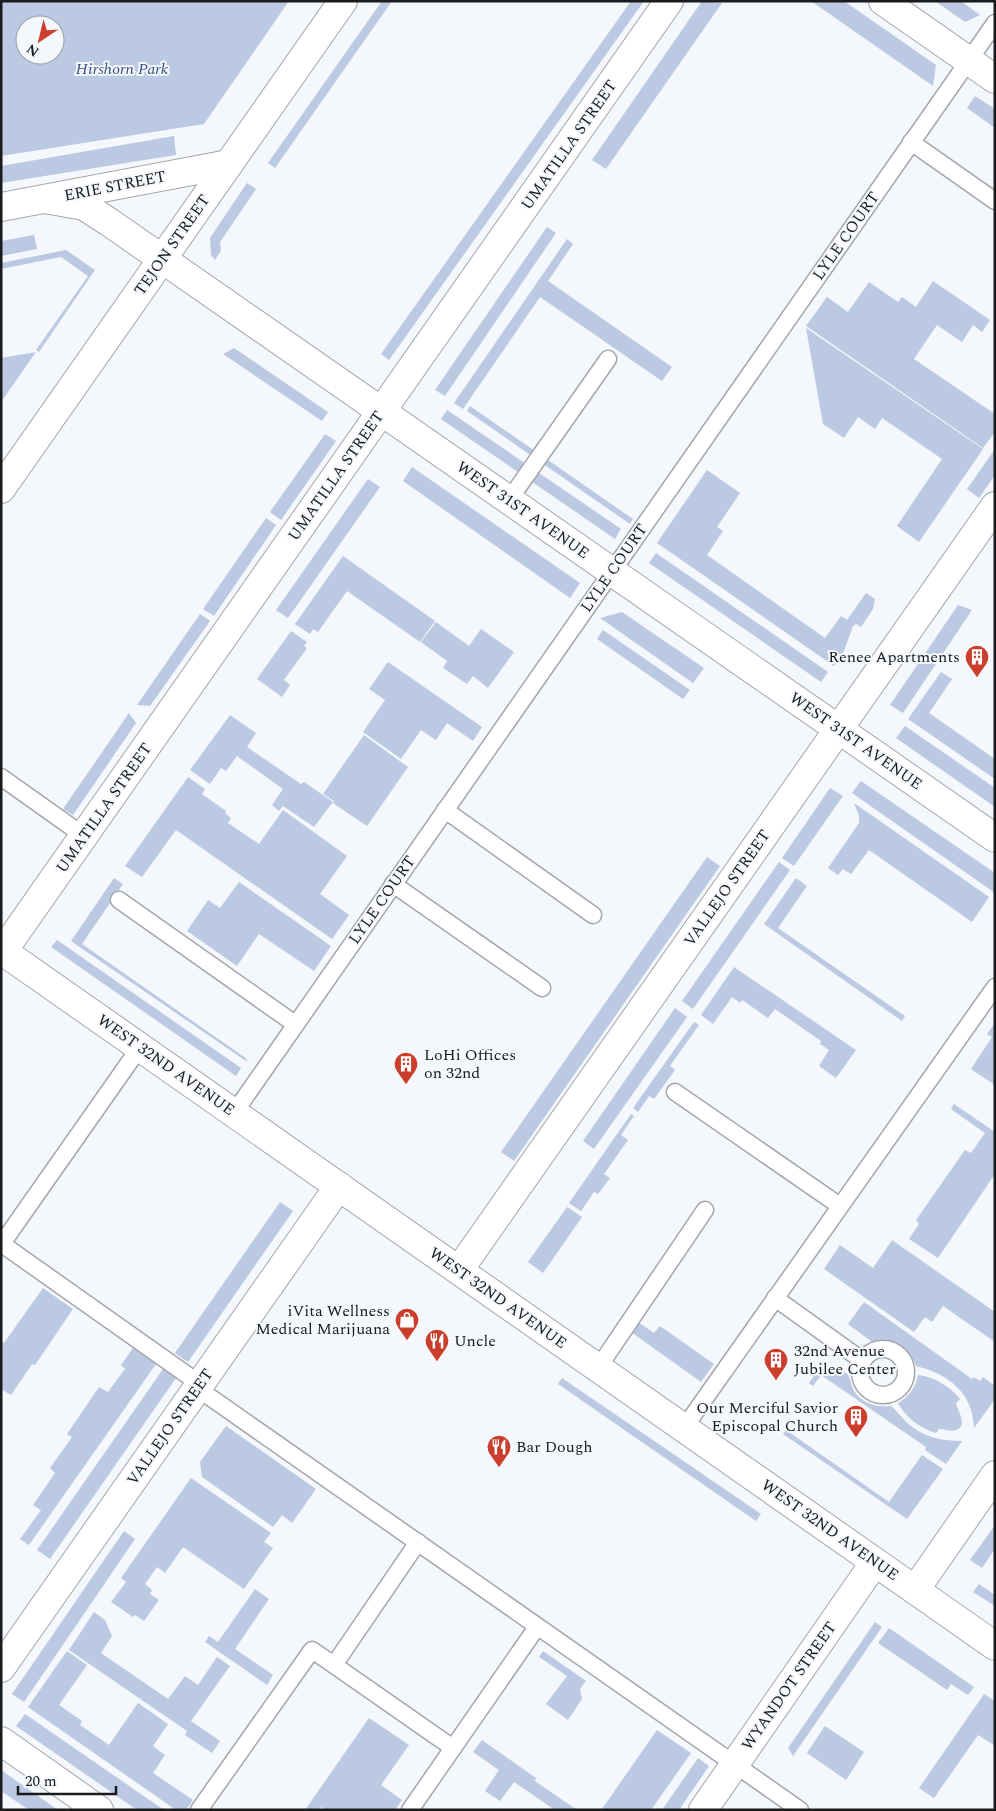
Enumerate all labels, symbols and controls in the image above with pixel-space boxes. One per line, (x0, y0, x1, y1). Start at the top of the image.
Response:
north arrow (15, 15, 65, 65)
text: N (22, 38, 44, 62)
park label: Hirshorn Park (76, 57, 169, 81)
street label: UMATILLA STREET (515, 75, 623, 215)
street label: ERIE STREET (62, 164, 168, 208)
street label: LYLE COURT (807, 187, 886, 285)
street label: TEJON STREET (128, 189, 216, 300)
street label: UMATILLA STREET (282, 406, 390, 546)
street label: WEST 31ST AVENUE (452, 455, 594, 565)
street label: LYLE COURT (575, 519, 654, 617)
building icon: Renee Apartments (964, 644, 990, 678)
place label: Renee Apartments (828, 645, 960, 669)
street label: WEST 31ST AVENUE (785, 686, 927, 796)
street label: UMATILLA STREET (50, 738, 158, 878)
street label: VALLEJO STREET (678, 825, 776, 951)
street label: LYLE COURT (343, 851, 422, 949)
street label: WEST 32ND AVENUE (92, 1008, 240, 1122)
place label: LoHi Offices on 32nd (424, 1043, 516, 1085)
building icon: LoHi Offices on 32nd (393, 1051, 419, 1085)
street label: WEST 32ND AVENUE (424, 1241, 572, 1355)
place label: iVita Wellness Medical Marijuana (255, 1299, 390, 1341)
shop icon: iVita Wellness Medical Marijuana (394, 1307, 420, 1341)
restaurant icon: Uncle (424, 1328, 450, 1362)
place label: Uncle (454, 1329, 496, 1353)
place label: 32nd Avenue Jubilee Center (794, 1339, 896, 1381)
building icon: 32nd Avenue Jubilee Center (763, 1347, 789, 1381)
street label: VALLEJO STREET (121, 1364, 219, 1490)
place label: Our Merciful Savior Episcopal Church (696, 1396, 838, 1438)
building icon: Our Merciful Savior Episcopal Church (843, 1404, 869, 1438)
restaurant icon: Bar Dough (486, 1434, 512, 1468)
place label: Bar Dough (516, 1435, 593, 1459)
street label: WEST 32ND AVENUE (756, 1473, 904, 1587)
street label: WYANDOT STREET (735, 1617, 843, 1755)
scale bar (18, 1764, 115, 1796)
text: 20 m (25, 1770, 57, 1793)

